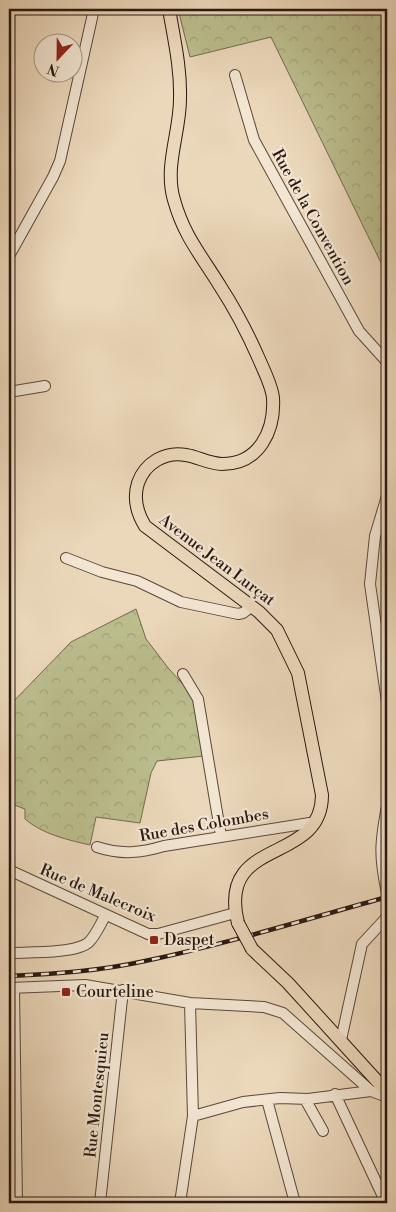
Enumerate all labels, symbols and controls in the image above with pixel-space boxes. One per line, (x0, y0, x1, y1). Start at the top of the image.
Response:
north arrow (32, 32, 82, 82)
text: N (45, 59, 62, 80)
street label: Rue de la Convention (267, 146, 359, 289)
street label: Avenue Jean Lurçat (154, 509, 279, 610)
street label: Rue des Colombes (138, 804, 270, 846)
street label: Rue de Malecroix (37, 860, 160, 927)
place label: Daspet (164, 930, 215, 950)
marker: Daspet (148, 934, 160, 946)
place label: Courteline (76, 982, 154, 1002)
marker: Courteline (60, 986, 72, 998)
street label: Rue Montesquieu (80, 1031, 114, 1159)

